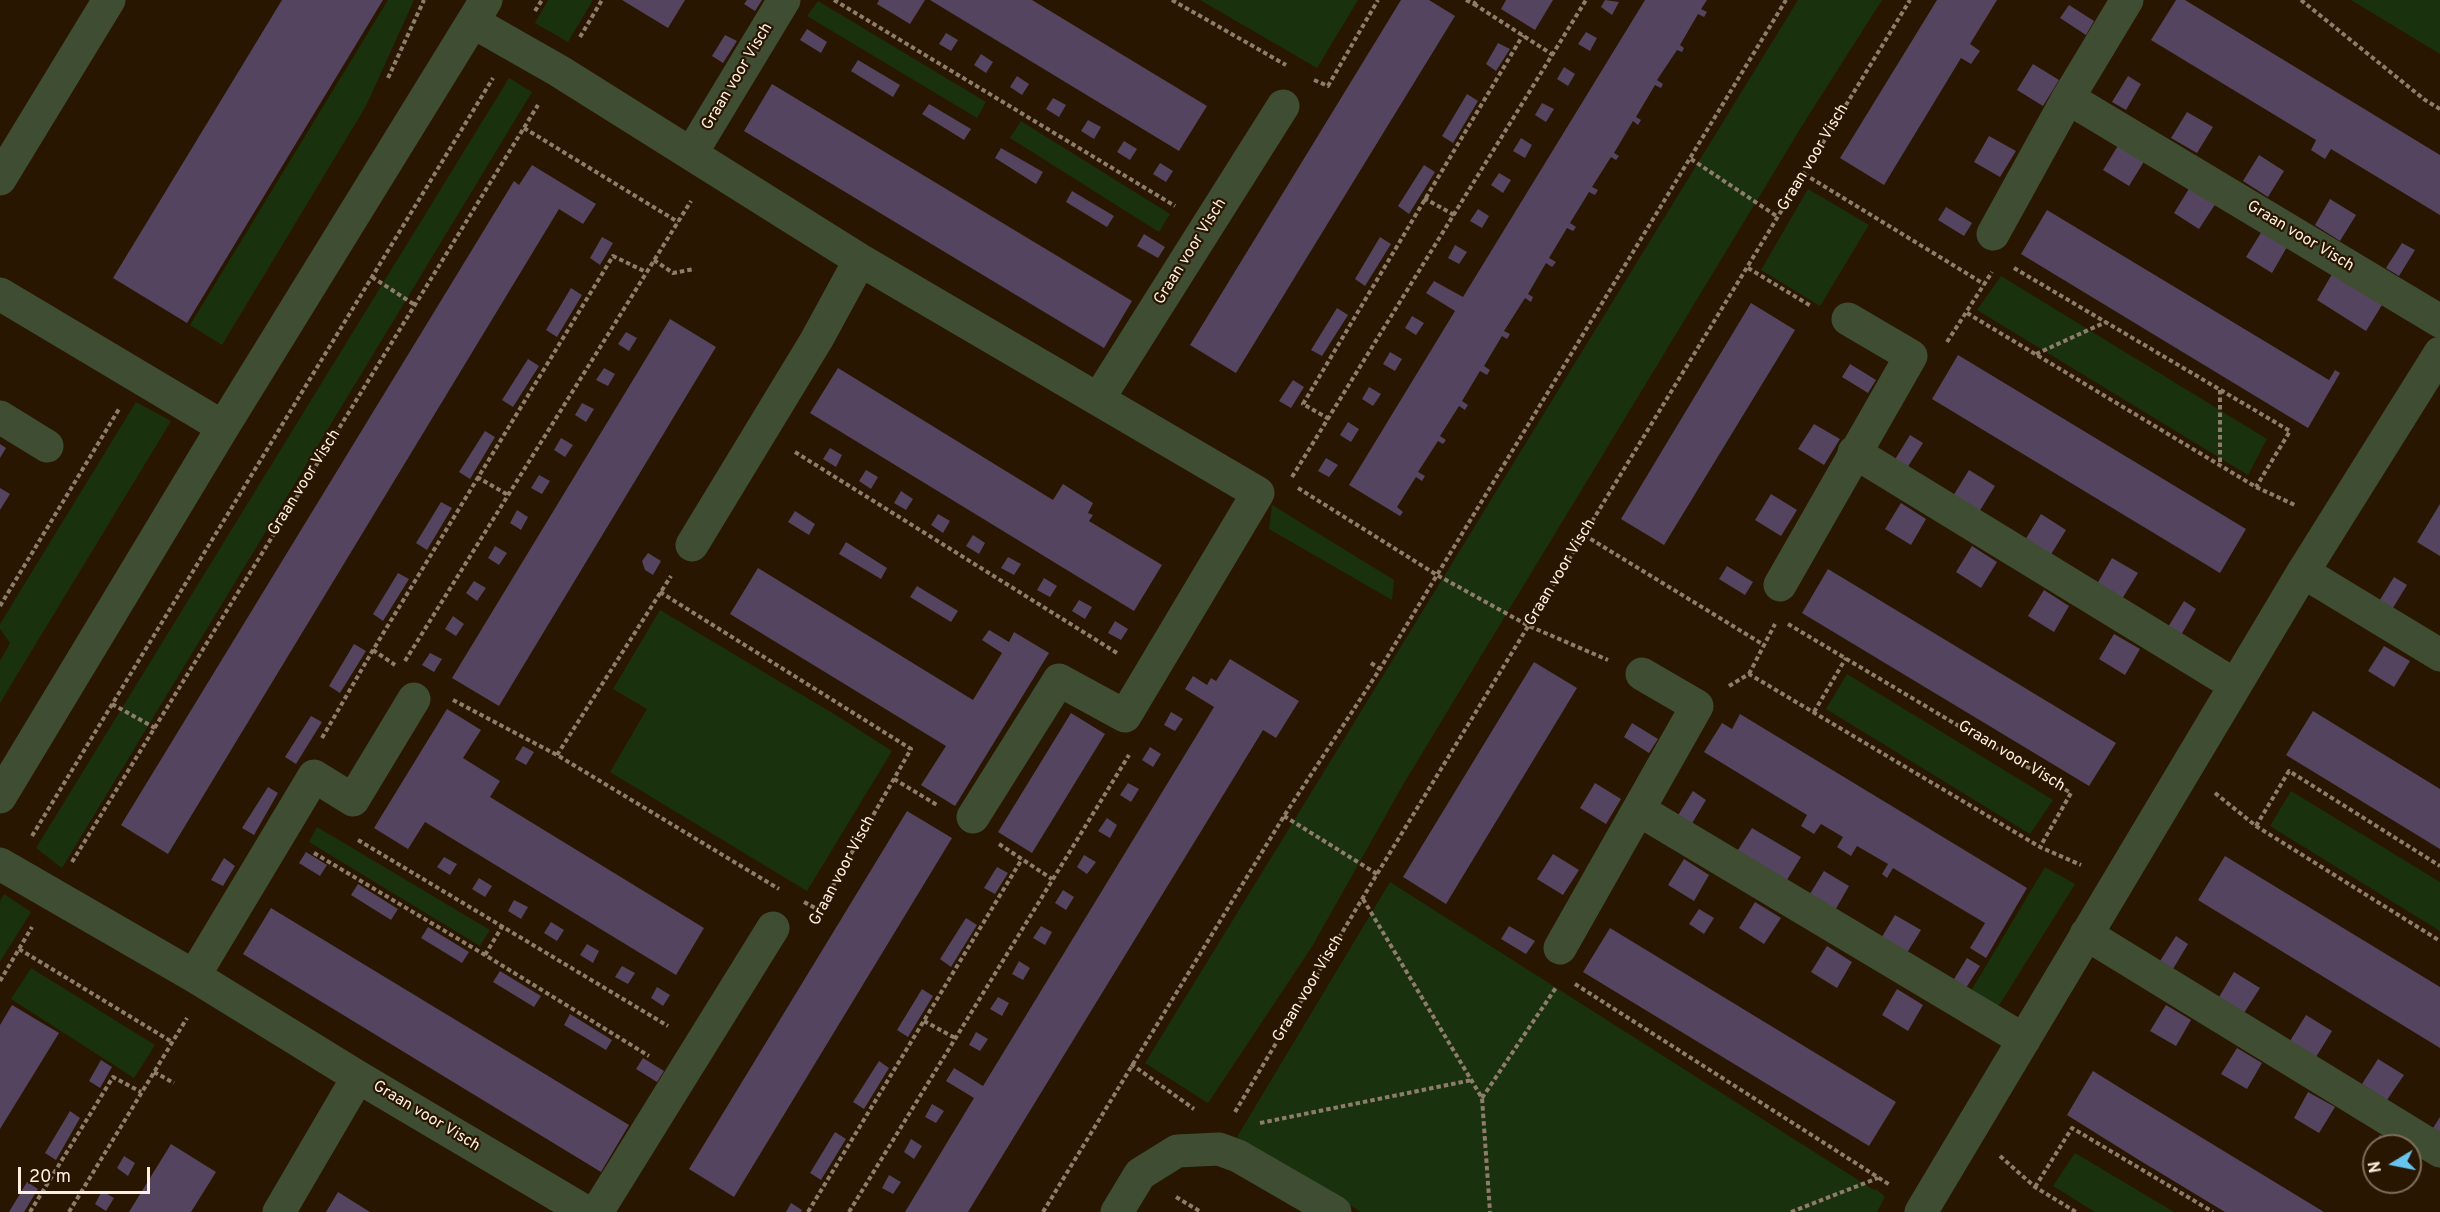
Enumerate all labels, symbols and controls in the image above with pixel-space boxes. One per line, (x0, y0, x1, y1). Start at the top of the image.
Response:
street label: Graan voor Visch (698, 20, 778, 134)
street label: Graan voor Visch (1774, 101, 1854, 215)
street label: Graan voor Visch (1151, 195, 1231, 309)
street label: Graan voor Visch (2243, 197, 2357, 277)
street label: Graan voor Visch (265, 426, 345, 540)
street label: Graan voor Visch (1521, 516, 1601, 630)
street label: Graan voor Visch (1954, 717, 2068, 797)
street label: Graan voor Visch (806, 813, 880, 929)
street label: Graan voor Visch (1269, 932, 1349, 1046)
street label: Graan voor Visch (369, 1077, 483, 1157)
north arrow (2362, 1134, 2422, 1194)
scale bar (21, 1155, 153, 1193)
text: N (2365, 1159, 2387, 1174)
text: 20 m (29, 1166, 71, 1189)

